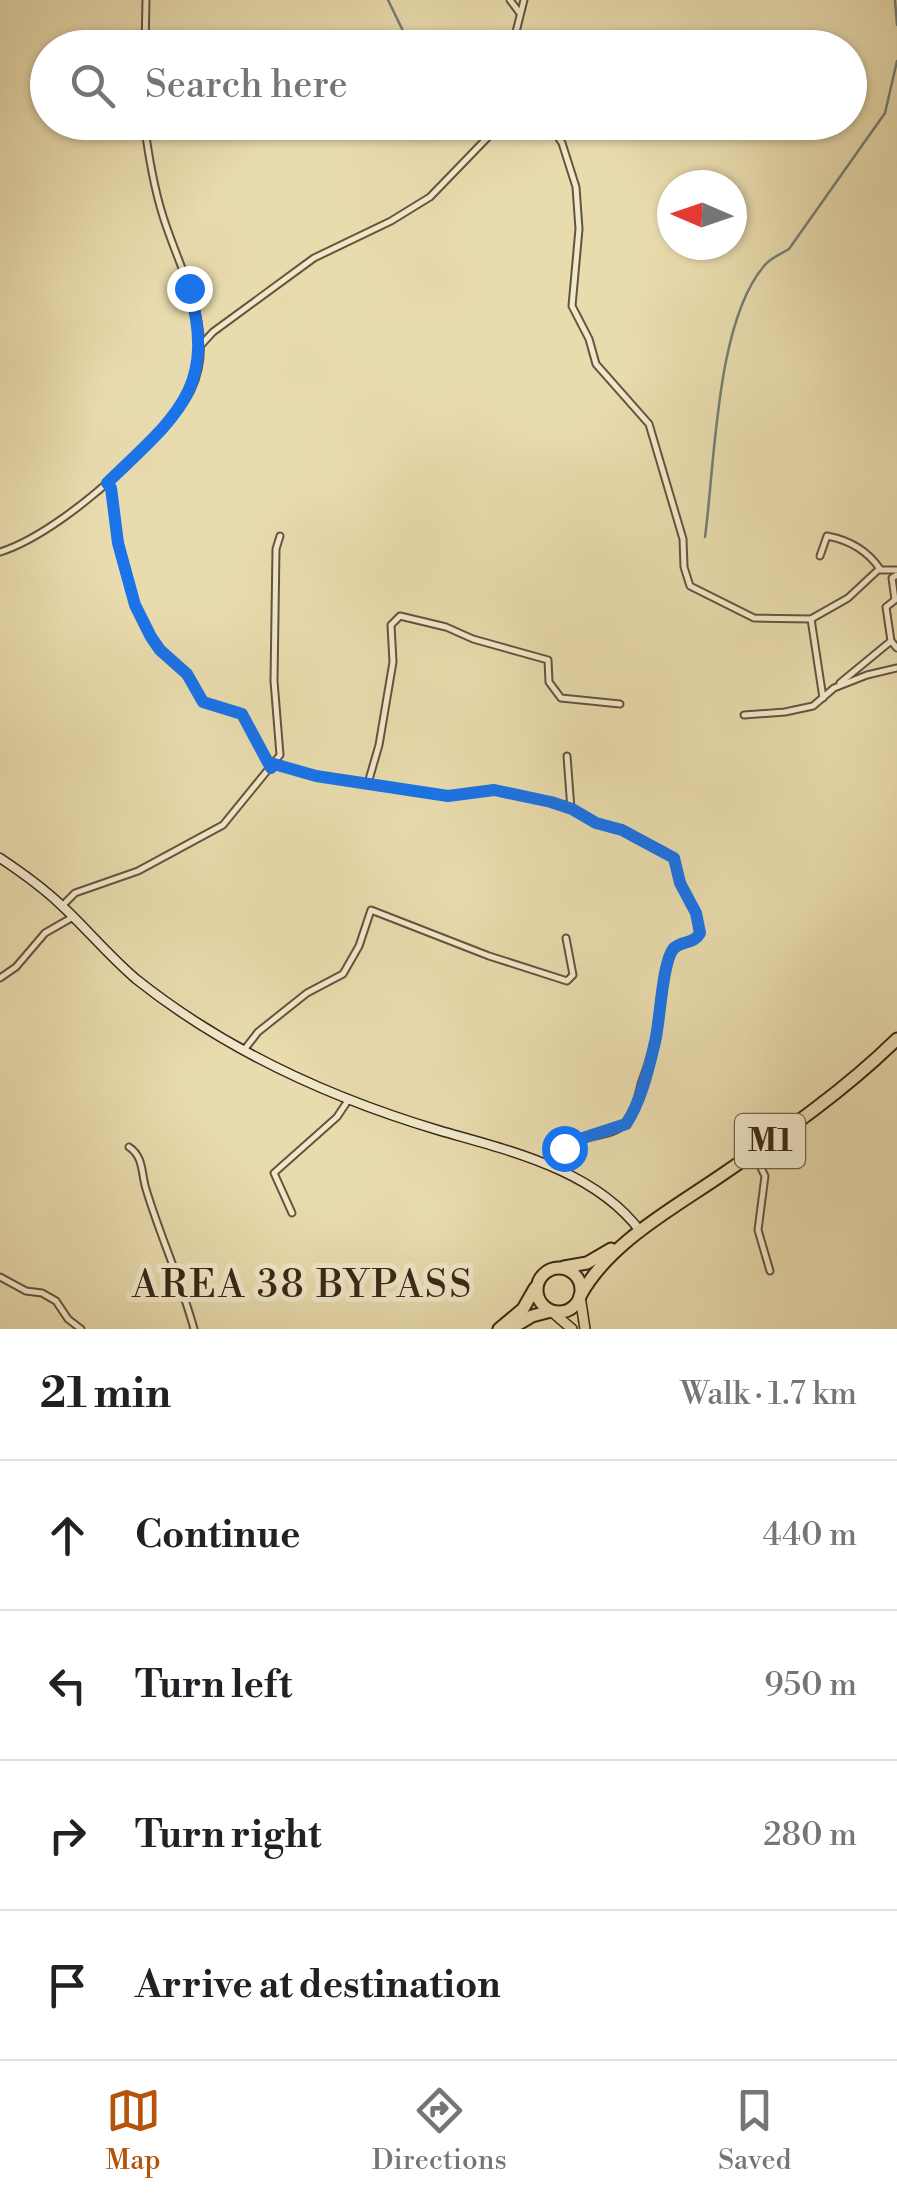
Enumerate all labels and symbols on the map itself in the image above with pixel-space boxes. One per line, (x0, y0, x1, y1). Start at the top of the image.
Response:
north arrow (657, 170, 747, 260)
route end (167, 266, 213, 312)
road number: M1 (735, 1114, 805, 1168)
route start (542, 1126, 588, 1172)
district label: AREA 38 BYPASS (131, 1262, 474, 1309)

